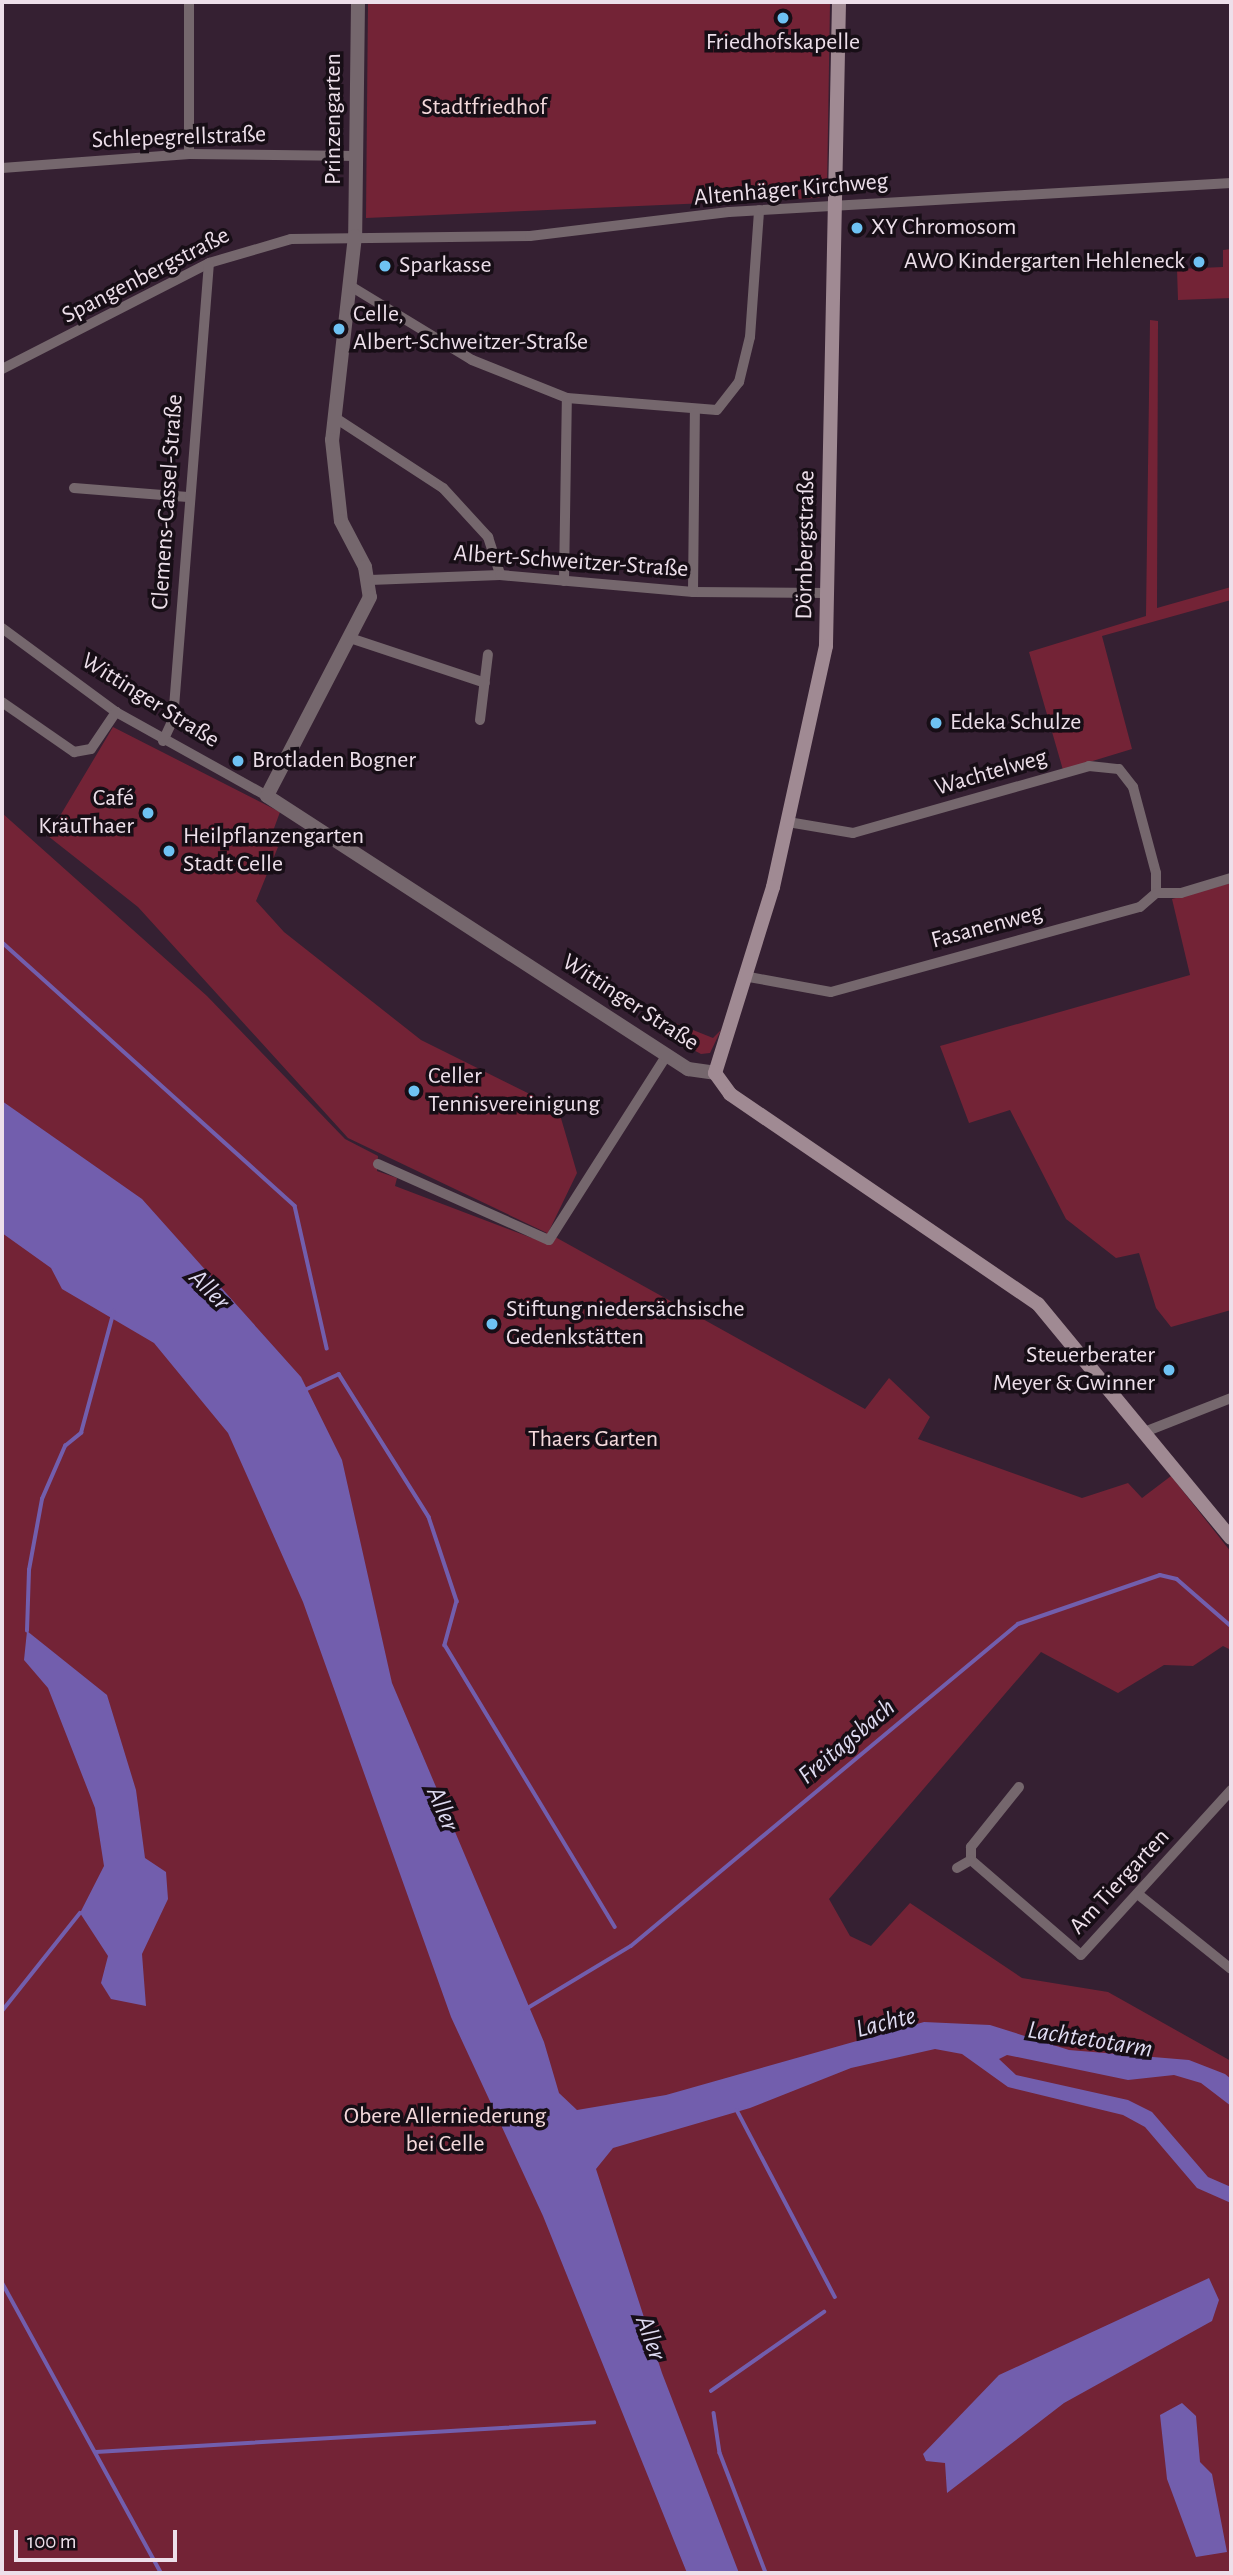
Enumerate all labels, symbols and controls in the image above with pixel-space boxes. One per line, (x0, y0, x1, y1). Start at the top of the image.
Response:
marker: Friedhofskapelle (775, 10, 791, 26)
place label: Friedhofskapelle (706, 29, 860, 57)
street label: Prinzengarten (320, 53, 348, 185)
park label: Stadtfriedhof (421, 94, 547, 122)
street label: Schlepegrellstraße (91, 121, 267, 155)
street label: Altenhäger Kirchweg (693, 167, 889, 213)
place label: XY Chromosom (871, 214, 1016, 242)
marker: XY Chromosom (849, 220, 865, 236)
street label: Spangenbergstraße (57, 221, 235, 331)
place label: AWO Kindergarten Hehleneck (904, 248, 1185, 276)
place label: Sparkasse (399, 252, 492, 280)
marker: AWO Kindergarten Hehleneck (1191, 254, 1207, 270)
marker: Sparkasse (377, 258, 393, 274)
place label: Celle, Albert-Schweitzer-Straße (353, 301, 588, 357)
marker: Celle, Albert-Schweitzer-Straße (331, 321, 347, 337)
street label: Clemens-Cassel-Straße (146, 393, 190, 611)
street label: Dörnbergstraße (790, 470, 822, 620)
street label: Albert-Schweitzer-Straße (453, 539, 689, 585)
street label: Wittinger Straße (76, 647, 224, 755)
place label: Edeka Schulze (950, 709, 1081, 737)
marker: Edeka Schulze (928, 715, 944, 731)
street label: Wachtelweg (931, 743, 1051, 803)
place label: Brotladen Bogner (252, 747, 416, 775)
marker: Brotladen Bogner (230, 753, 246, 769)
place label: Café KräuThaer (38, 785, 134, 841)
marker: Café KräuThaer (140, 805, 156, 821)
place label: Heilpflanzengarten Stadt Celle (183, 823, 364, 879)
marker: Heilpflanzengarten Stadt Celle (161, 843, 177, 859)
street label: Fasanenweg (928, 898, 1046, 956)
street label: Wittinger Straße (556, 948, 704, 1058)
place label: Celler Tennisvereinigung (428, 1063, 600, 1119)
marker: Celler Tennisvereinigung (406, 1083, 422, 1099)
water label: Aller (182, 1263, 236, 1317)
place label: Stiftung niedersächsische Gedenkstätten (506, 1296, 744, 1352)
marker: Stiftung niedersächsische Gedenkstätten (484, 1316, 500, 1332)
place label: Steuerberater Meyer & Gwinner (993, 1342, 1155, 1398)
marker: Steuerberater Meyer & Gwinner (1161, 1362, 1177, 1378)
park label: Thaers Garten (528, 1426, 658, 1454)
water label: Freitagsbach (792, 1692, 902, 1792)
water label: Aller (419, 1782, 465, 1836)
street label: Am Tiergarten (1064, 1823, 1176, 1941)
water label: Lachte (853, 2001, 919, 2045)
water label: Lachtetotarm (1025, 2015, 1155, 2065)
park label: Obere Allerniederung bei Celle (344, 2103, 546, 2159)
water label: Aller (628, 2312, 672, 2364)
scale bar (18, 2516, 180, 2560)
text: 100 m (27, 2531, 77, 2552)

